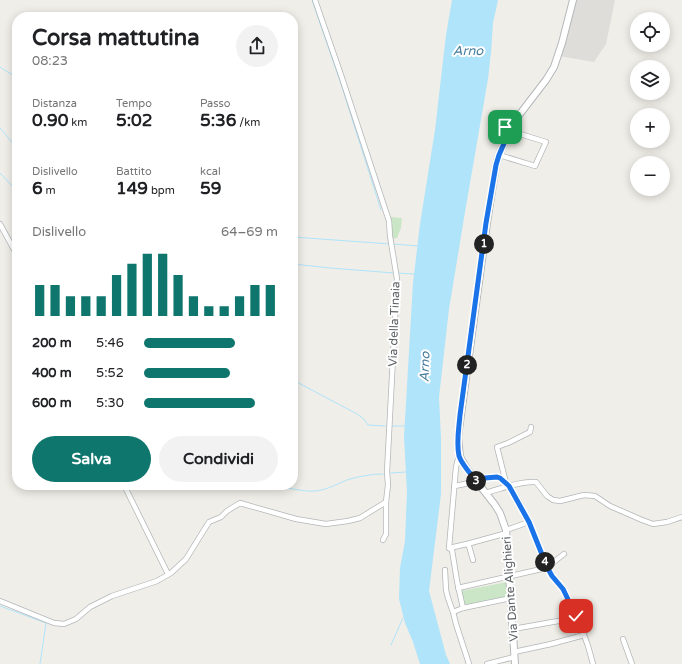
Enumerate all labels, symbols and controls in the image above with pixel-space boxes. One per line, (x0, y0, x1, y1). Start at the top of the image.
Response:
map controls (630, 12, 670, 196)
button: locate (630, 12, 670, 52)
text: Corsa mattutina (32, 25, 200, 51)
button: share (236, 25, 278, 67)
water label: Arno (453, 43, 484, 59)
text: 08:23 (32, 53, 68, 69)
button: layers (630, 60, 670, 100)
text: Distanza (32, 97, 77, 110)
text: Tempo (116, 97, 152, 110)
text: Passo (200, 97, 231, 110)
button: + (630, 108, 670, 148)
text: 0.90 (32, 110, 68, 131)
text: 5:02 (116, 110, 152, 131)
text: 5:36 (200, 110, 236, 131)
pin (488, 110, 522, 144)
text: km (68, 116, 87, 129)
text: /km (236, 116, 260, 129)
icon: arrive (494, 116, 516, 138)
button: − (630, 156, 670, 196)
text: Dislivello (32, 165, 78, 178)
text: Battito (116, 165, 152, 178)
text: kcal (200, 165, 221, 178)
text: 6 (32, 178, 43, 199)
text: 149 (116, 178, 148, 199)
text: 59 (200, 178, 221, 199)
text: m (43, 184, 56, 197)
text: bpm (148, 184, 175, 197)
text: Dislivello (32, 224, 86, 240)
text: 64–69 m (221, 224, 278, 240)
pin: 1 (474, 234, 494, 254)
text: 1 (481, 237, 487, 250)
street label: Via della Tinaia (386, 281, 402, 367)
text: 200 m (32, 335, 72, 351)
text: 5:46 (96, 335, 124, 351)
water label: Arno (416, 350, 434, 383)
pin: 2 (457, 355, 477, 375)
text: 2 (464, 358, 470, 371)
text: 400 m (32, 365, 72, 381)
text: 5:52 (96, 365, 124, 381)
text: 600 m (32, 395, 72, 411)
text: 5:30 (96, 395, 124, 411)
button: Salva (32, 436, 151, 482)
button: Condividi (159, 436, 278, 482)
pin: 3 (466, 471, 486, 491)
text: 3 (473, 474, 479, 487)
street label: Via Dante Alighieri (499, 536, 521, 642)
pin: 4 (535, 552, 555, 572)
text: 4 (542, 555, 548, 568)
pin (559, 599, 593, 633)
icon: check (565, 605, 587, 627)

